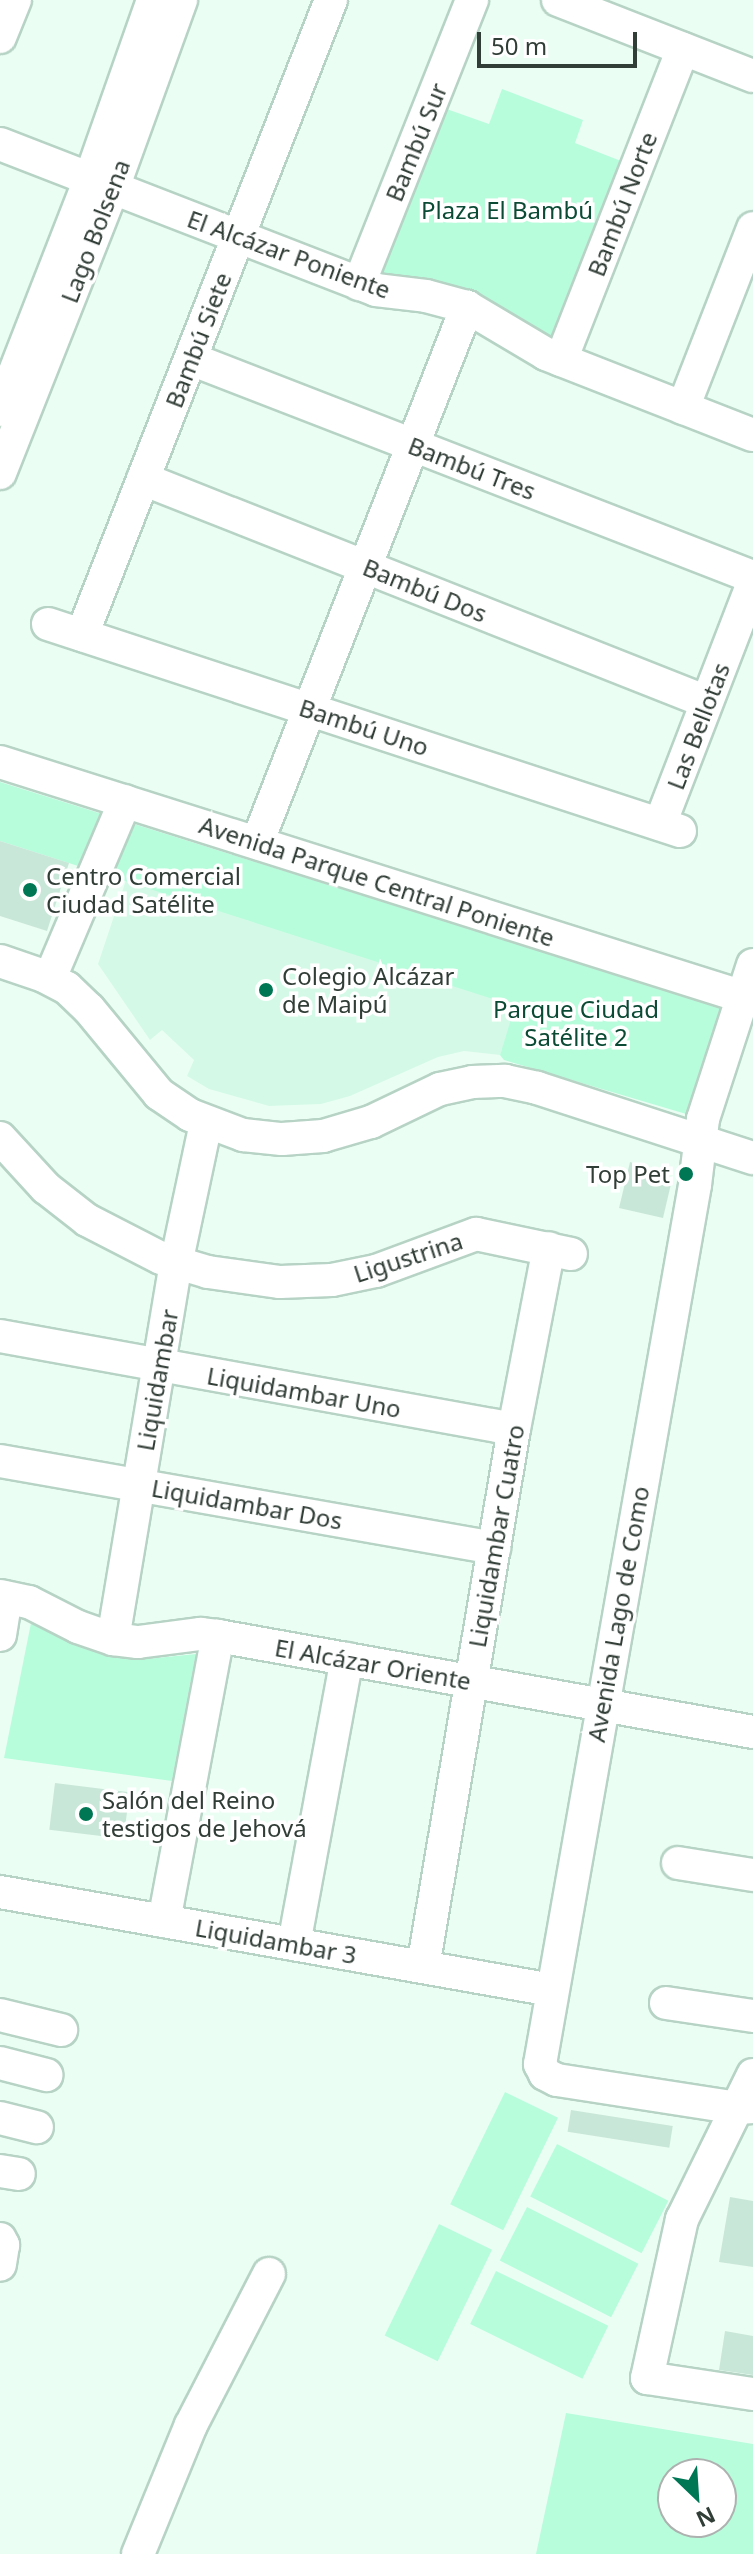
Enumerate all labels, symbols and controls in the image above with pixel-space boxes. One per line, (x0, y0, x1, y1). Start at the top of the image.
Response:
scale bar (481, 16, 641, 66)
text: 50 m (491, 29, 547, 62)
street label: Bambú Sur (379, 79, 453, 205)
street label: Bambú Norte (581, 128, 663, 280)
street label: Lago Bolsena (54, 155, 136, 307)
park label: Plaza El Bambú (421, 196, 593, 224)
street label: El Alcázar Poniente (184, 204, 394, 304)
street label: Bambú Siete (159, 268, 237, 412)
street label: Bambú Tres (404, 431, 540, 505)
street label: Bambú Dos (359, 552, 491, 628)
street label: Las Bellotas (661, 659, 735, 793)
street label: Bambú Uno (296, 693, 432, 761)
street label: Avenida Parque Central Poniente (196, 810, 558, 952)
place label: Centro Comercial Ciudad Satélite (46, 862, 241, 918)
marker: Centro Comercial Ciudad Satélite (21, 881, 39, 899)
place label: Colegio Alcázar de Maipú (282, 962, 454, 1018)
marker: Colegio Alcázar de Maipú (257, 981, 275, 999)
park label: Parque Ciudad Satélite 2 (493, 995, 659, 1051)
place label: Top Pet (586, 1160, 670, 1188)
marker: Top Pet (677, 1165, 695, 1183)
street label: Ligustrina (350, 1226, 466, 1288)
street label: Liquidambar (130, 1307, 184, 1453)
street label: Liquidambar Uno (205, 1361, 403, 1423)
street label: Liquidambar Cuatro (462, 1422, 530, 1650)
street label: Liquidambar Dos (149, 1473, 345, 1535)
street label: Avenida Lago de Como (581, 1484, 655, 1744)
street label: El Alcázar Oriente (273, 1633, 473, 1695)
place label: Salón del Reino testigos de Jehová (102, 1786, 307, 1842)
marker: Salón del Reino testigos de Jehová (77, 1805, 95, 1823)
street label: Liquidambar 3 (193, 1913, 359, 1969)
north arrow (657, 2458, 737, 2538)
text: N (692, 2501, 721, 2535)

